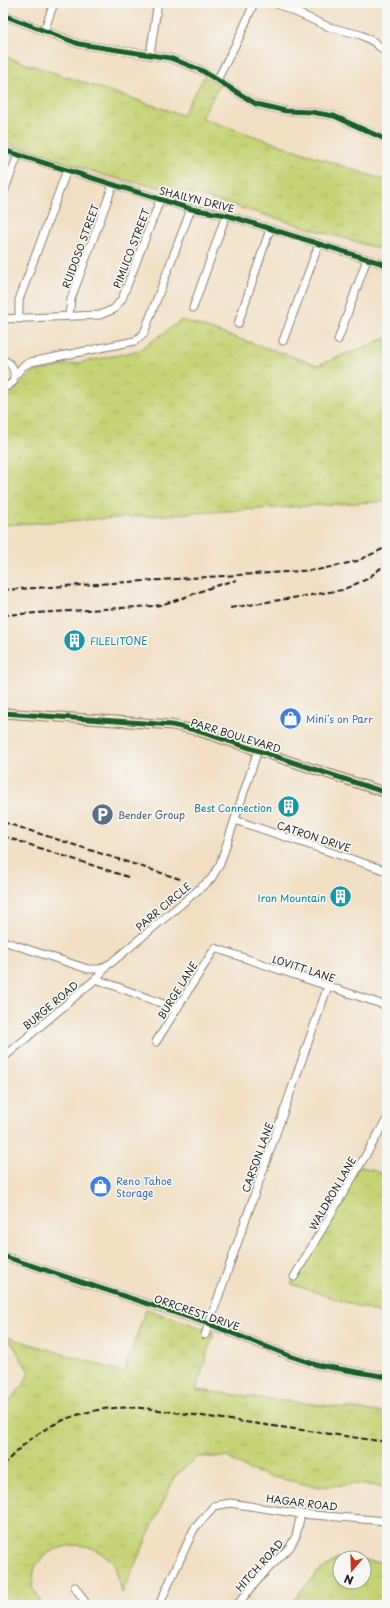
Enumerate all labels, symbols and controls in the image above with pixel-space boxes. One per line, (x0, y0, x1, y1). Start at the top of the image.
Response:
street label: SHAILYN DRIVE (158, 182, 236, 216)
street label: RUIDOSO STREET (58, 201, 103, 290)
street label: PIMLICO STREET (109, 206, 153, 290)
building icon: FILELITONE (61, 627, 87, 653)
place label: FILELITONE (90, 633, 148, 648)
shop icon: Mini's on Parr (277, 705, 303, 731)
place label: Mini's on Parr (306, 711, 373, 726)
street label: PARR BOULEVARD (189, 714, 283, 756)
building icon: Best Connection (275, 794, 301, 820)
place label: Best Connection (194, 800, 272, 815)
parking icon: Bender Group (89, 801, 115, 827)
place label: Bender Group (118, 807, 185, 822)
street label: CATRON DRIVE (275, 817, 353, 855)
street label: PARR CIRCLE (132, 878, 194, 934)
building icon: Iron Mountain (328, 884, 354, 910)
place label: Iron Mountain (258, 890, 326, 905)
street label: LOVITT LANE (270, 951, 338, 985)
street label: BURGE LANE (153, 958, 201, 1022)
street label: BURGE ROAD (19, 977, 81, 1033)
street label: CARSON LANE (237, 1120, 277, 1194)
street label: WALDRON LANE (305, 1153, 359, 1233)
shop icon: Reno Tahoe Storage (88, 1173, 114, 1199)
place label: Reno Tahoe Storage (116, 1173, 172, 1200)
street label: ORRCREST DRIVE (152, 1290, 242, 1334)
street label: HAGAR ROAD (265, 1490, 339, 1514)
street label: HITCH ROAD (232, 1536, 286, 1594)
north arrow (332, 1550, 372, 1590)
text: N (341, 1570, 355, 1589)

